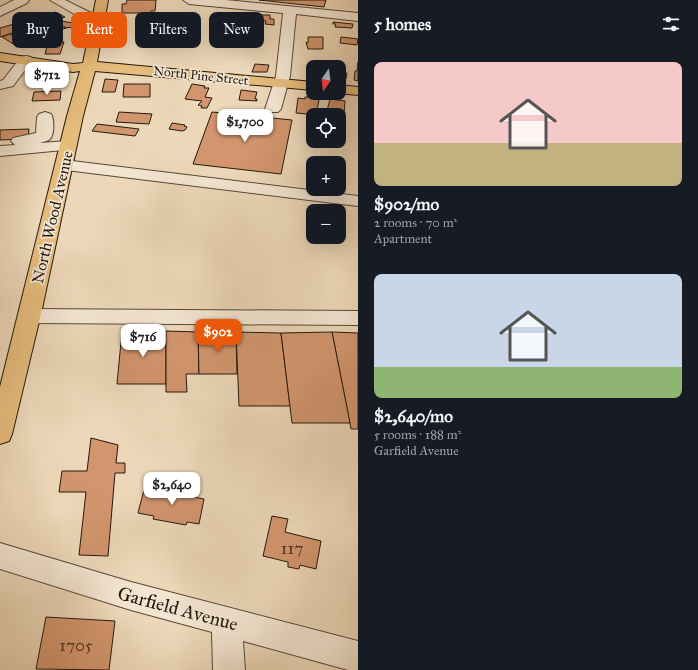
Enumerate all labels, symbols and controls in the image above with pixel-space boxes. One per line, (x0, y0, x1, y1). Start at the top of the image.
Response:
chip: Buy (12, 12, 63, 48)
chip: Rent (71, 12, 127, 48)
chip: Filters (135, 12, 201, 48)
chip: New (209, 12, 264, 48)
icon: filters (660, 13, 682, 35)
text: 5 homes (374, 14, 431, 35)
north arrow (306, 60, 346, 100)
map controls (306, 60, 346, 244)
pin: $712 (23, 62, 71, 96)
street label: North Pine Street (153, 63, 250, 89)
text: $712 (34, 67, 60, 83)
icon: home (492, 88, 564, 160)
button: locate (306, 108, 346, 148)
pin: $1,700 (212, 109, 278, 143)
text: $1,700 (226, 114, 264, 130)
street label: North Wood Avenue (28, 148, 77, 285)
button: + (306, 156, 346, 196)
text: $902/mo (374, 194, 439, 215)
button: − (306, 204, 346, 244)
text: 2 rooms · 70 m² (374, 215, 457, 231)
text: Apartment (374, 231, 432, 247)
icon: home (492, 300, 564, 372)
pin: $902 (194, 319, 242, 353)
pin: $716 (119, 324, 167, 358)
text: $902 (204, 324, 232, 340)
text: $716 (130, 329, 156, 345)
text: $2,640/mo (374, 406, 453, 427)
text: 5 rooms · 188 m² (374, 427, 461, 443)
text: Garfield Avenue (374, 443, 459, 459)
pin: $2,640 (139, 472, 205, 506)
text: $2,640 (152, 477, 192, 493)
house number: 117 (281, 538, 303, 559)
street label: Garfield Avenue (115, 581, 241, 636)
house number: 1705 (59, 635, 93, 656)

